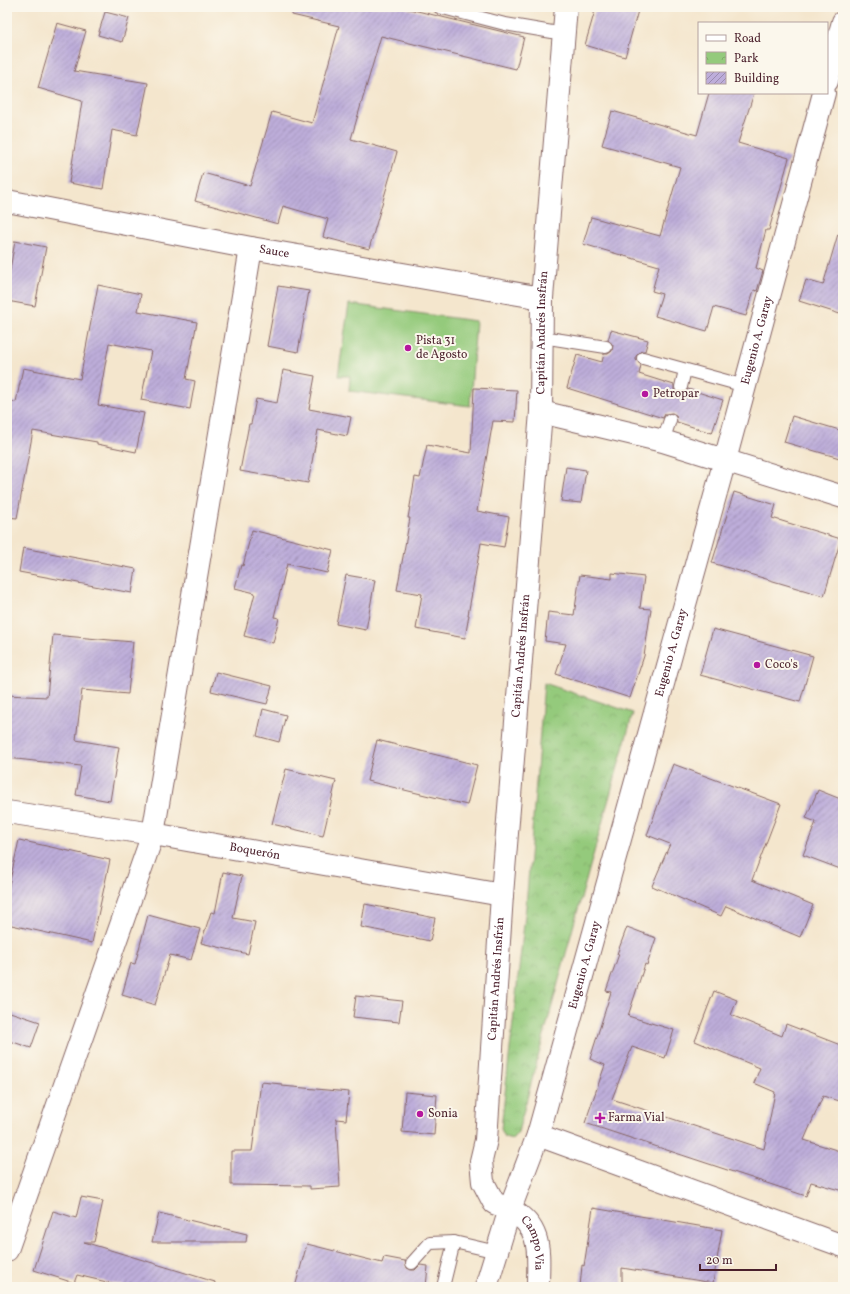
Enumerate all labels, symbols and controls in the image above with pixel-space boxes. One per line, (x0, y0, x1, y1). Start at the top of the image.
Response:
legend (698, 22, 828, 94)
text: Road (734, 31, 761, 47)
text: Park (734, 51, 759, 67)
text: Building (734, 71, 779, 87)
street label: Sauce (258, 242, 291, 262)
street label: Capitán Andrés Insfrán (533, 270, 552, 394)
street label: Eugenio A. Garay (738, 294, 777, 386)
place label: Pista 31 de Agosto (416, 333, 467, 363)
marker: Pista 31 de Agosto (403, 343, 413, 353)
place label: Petropar (653, 386, 699, 402)
marker: Petropar (640, 389, 650, 399)
street label: Capitán Andrés Insfrán (508, 593, 534, 718)
street label: Eugenio A. Garay (652, 606, 692, 699)
place label: Coco's (765, 657, 798, 673)
marker: Coco's (752, 660, 762, 670)
street label: Boquerón (228, 839, 282, 864)
street label: Capitán Andrés Insfrán (485, 917, 509, 1041)
street label: Eugenio A. Garay (565, 919, 605, 1011)
place label: Sonia (428, 1106, 458, 1122)
marker: Sonia (415, 1109, 425, 1119)
place label: Farma Vial (608, 1110, 665, 1126)
marker: Farma Vial (595, 1113, 605, 1123)
street label: Campo Via (517, 1212, 546, 1271)
scale bar (700, 1246, 776, 1272)
text: 20 m (706, 1253, 733, 1269)

